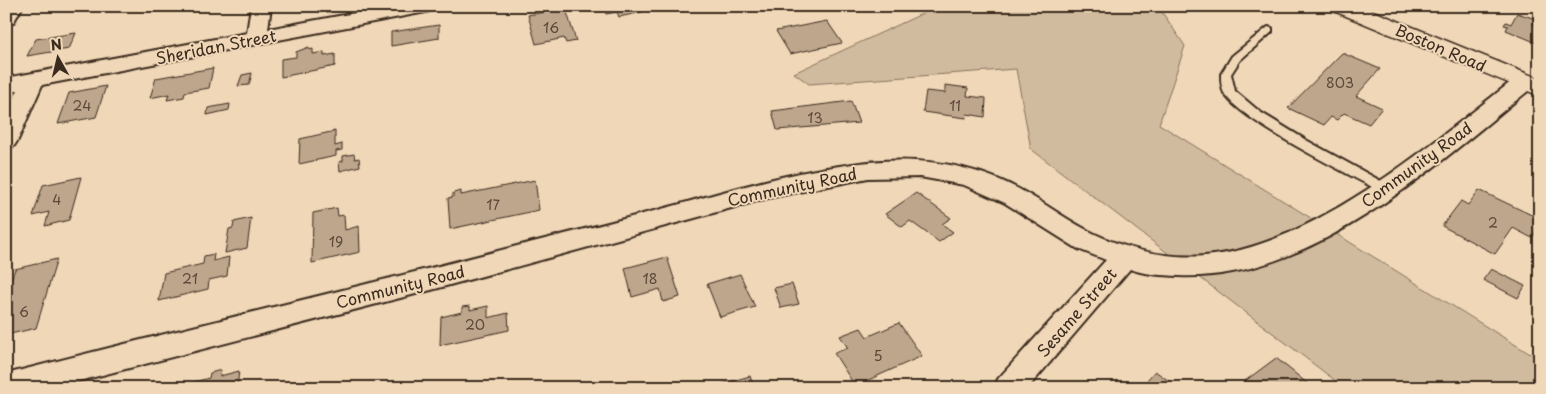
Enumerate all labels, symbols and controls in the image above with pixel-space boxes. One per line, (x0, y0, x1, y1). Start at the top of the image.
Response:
house number: 16 (543, 17, 559, 38)
street label: Boston Road (1392, 17, 1490, 77)
street label: Sheridan Street (154, 22, 279, 69)
north arrow (32, 32, 82, 82)
text: N (49, 33, 63, 56)
house number: 803 (1326, 72, 1354, 93)
house number: 24 (73, 95, 91, 116)
house number: 11 (949, 95, 961, 116)
house number: 13 (807, 107, 823, 128)
street label: Community Road (1356, 116, 1476, 212)
street label: Community Road (725, 161, 859, 211)
house number: 4 (52, 189, 62, 210)
house number: 17 (486, 194, 500, 215)
house number: 2 (1488, 212, 1498, 233)
house number: 19 (329, 231, 343, 252)
street label: Community Road (333, 258, 467, 314)
street label: Sesame Street (1030, 262, 1122, 362)
house number: 21 (182, 268, 198, 289)
house number: 18 (642, 268, 658, 289)
house number: 6 (19, 301, 29, 322)
house number: 20 (465, 314, 485, 335)
house number: 5 (873, 345, 883, 366)

